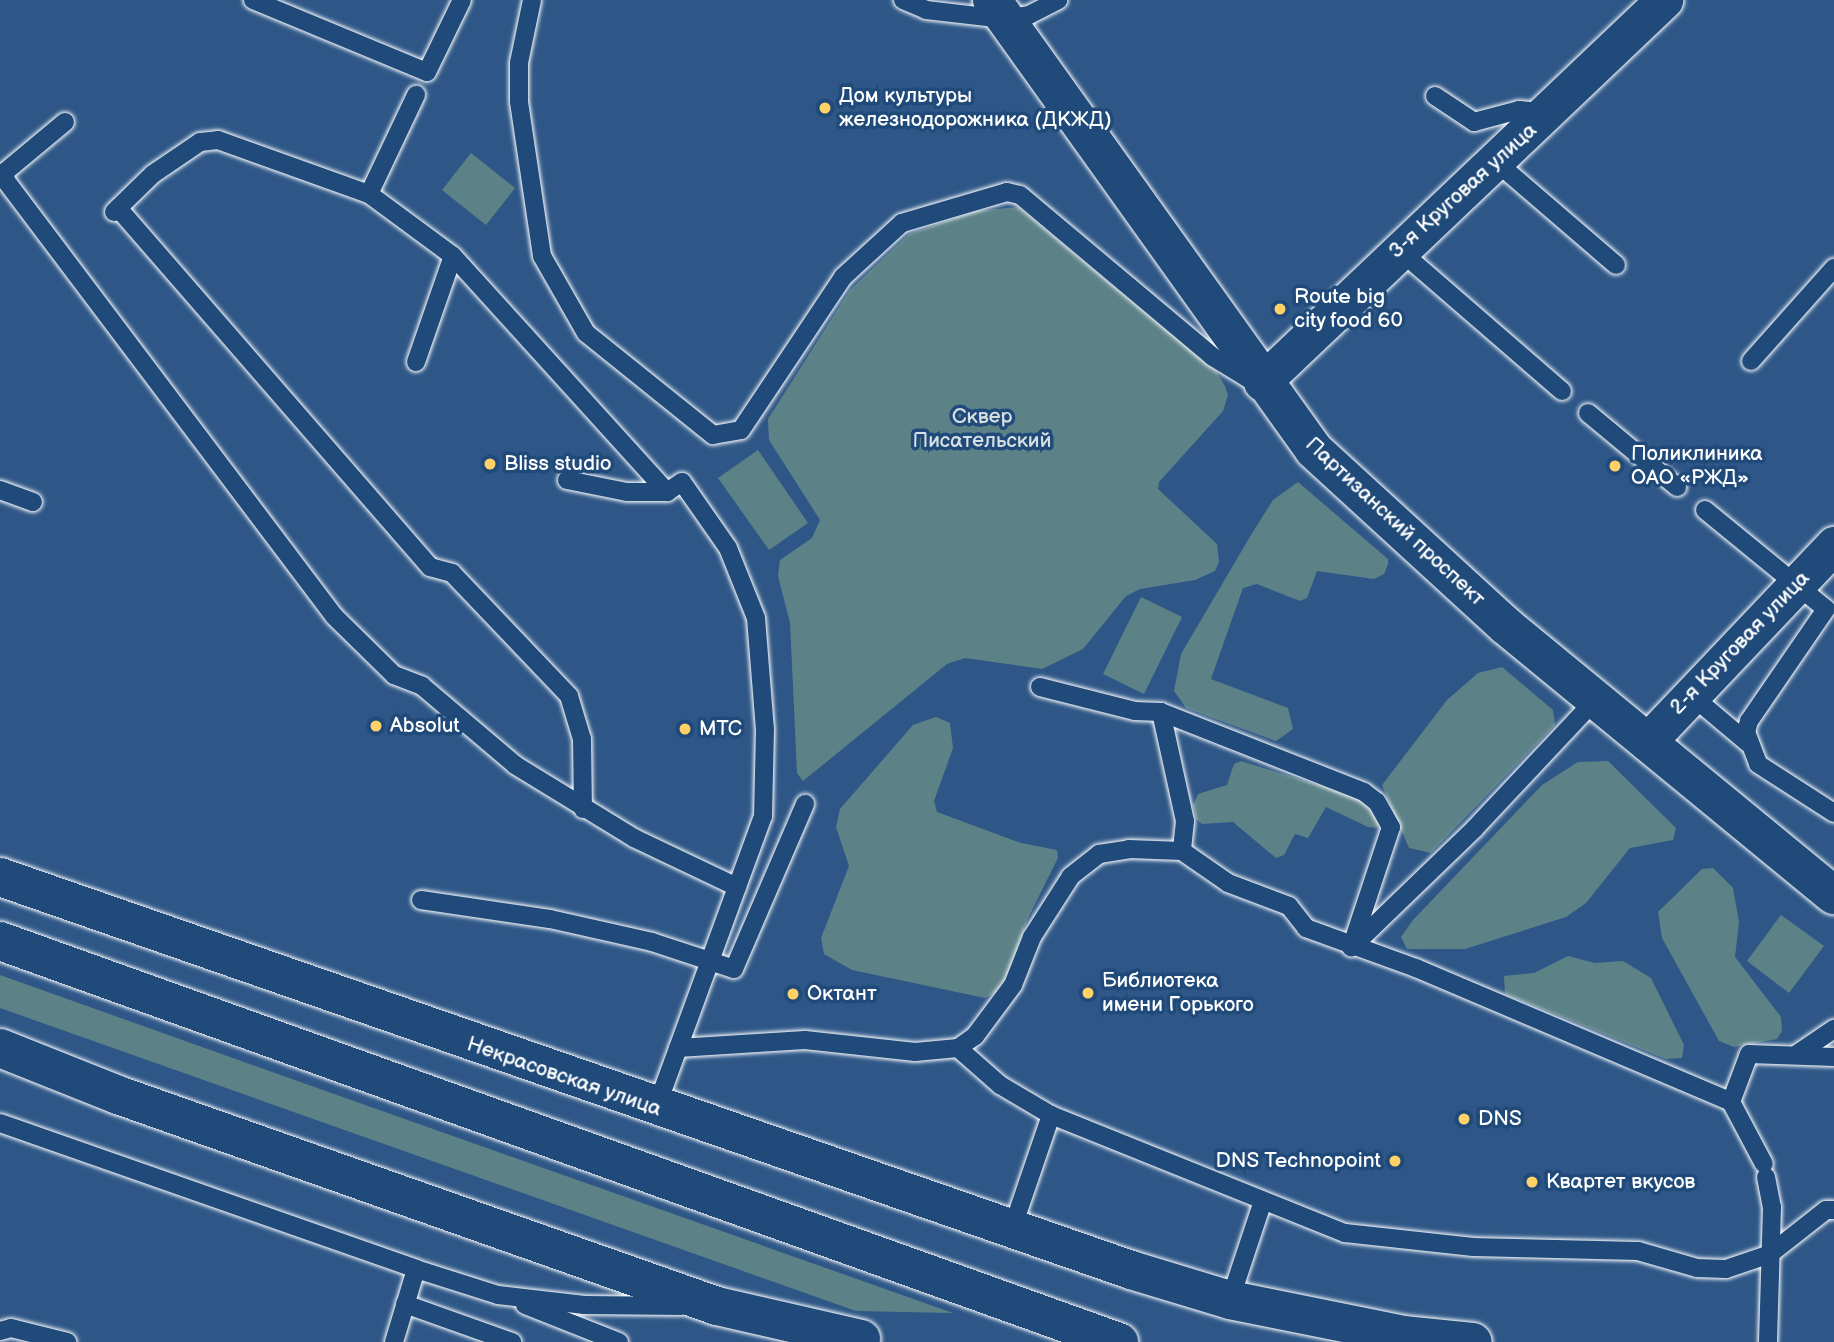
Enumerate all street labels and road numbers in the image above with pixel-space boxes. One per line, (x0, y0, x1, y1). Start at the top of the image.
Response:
street label: 3-я Круговая улица (1384, 118, 1542, 264)
street label: Партизанский проспект (1300, 432, 1490, 612)
street label: 2-я Круговая улица (1665, 566, 1815, 720)
street label: Некрасовская улица (463, 1032, 665, 1122)

